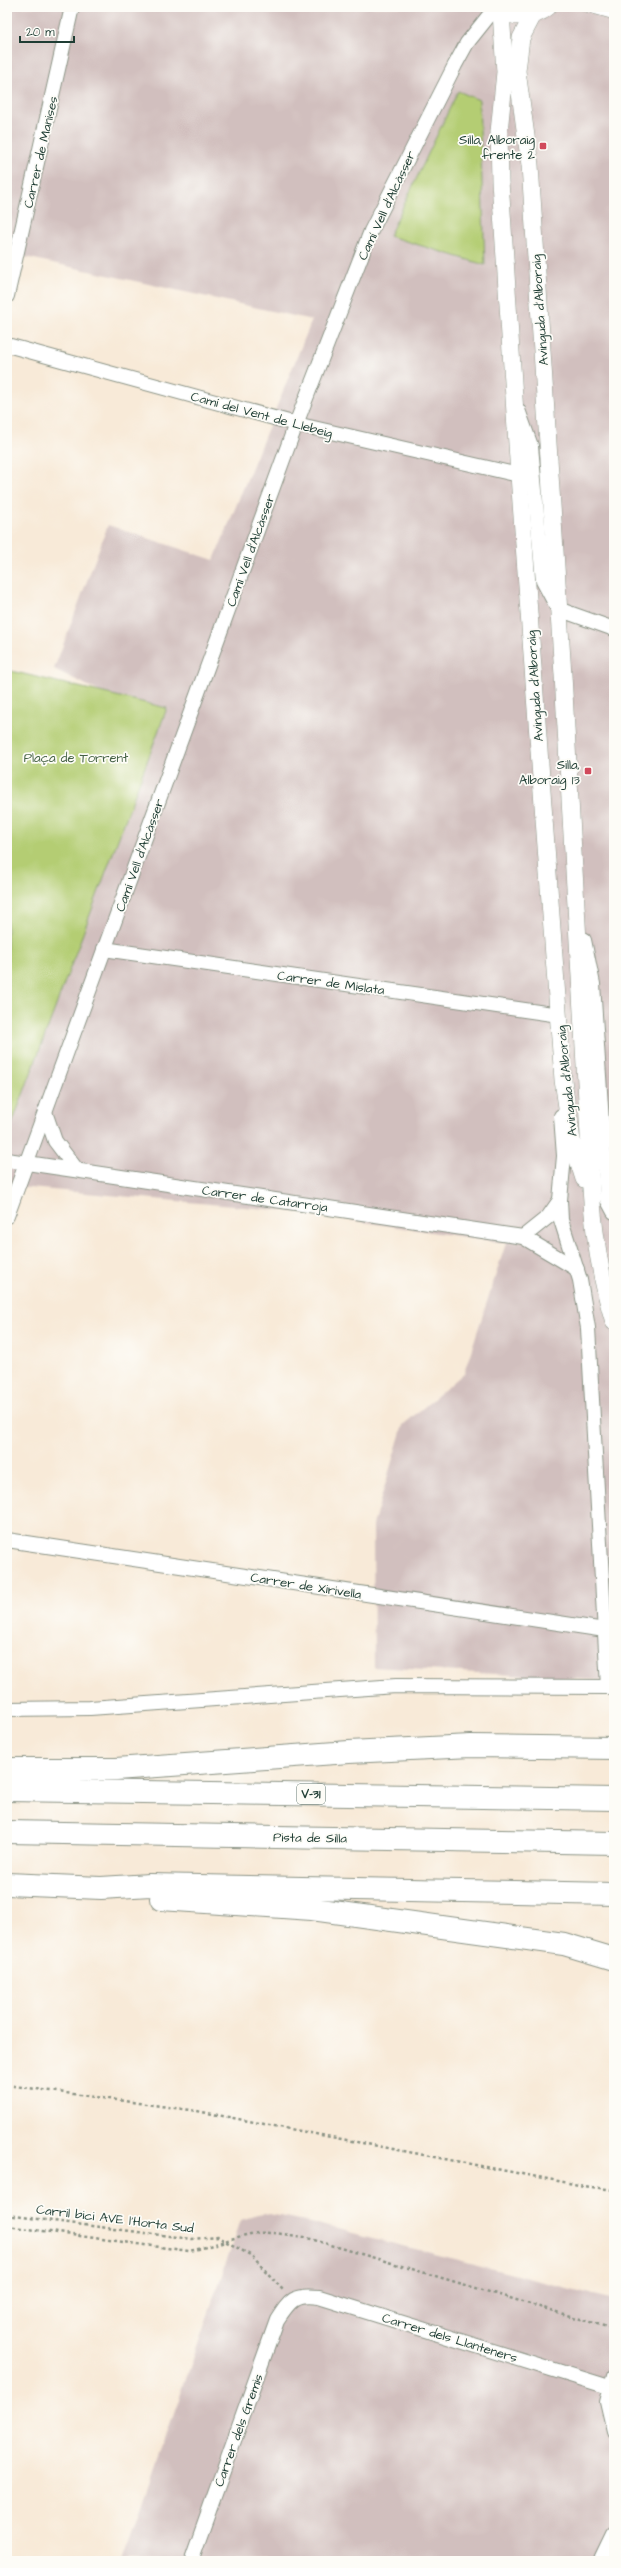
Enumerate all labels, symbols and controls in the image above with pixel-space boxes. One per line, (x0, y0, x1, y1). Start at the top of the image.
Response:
scale bar (20, 18, 74, 44)
text: 20 m (26, 24, 55, 41)
street label: Carrer de Manises (19, 94, 63, 210)
place label: Silla, Alboraig frente 2 (459, 131, 536, 164)
marker: Silla, Alboraig frente 2 (538, 141, 548, 151)
street label: Camí Vell d'Alcàsser (354, 148, 420, 263)
street label: Avinguda d’Alboraig (527, 253, 554, 366)
street label: Camí del Vent de Llebeig (189, 387, 335, 444)
street label: Camí Vell d'Alcàsser (222, 491, 280, 609)
street label: Avinguda d’Alboraig (522, 629, 549, 742)
park label: Plaça de Torrent (24, 749, 129, 767)
place label: Silla, Alboraig 13 (519, 756, 580, 790)
marker: Silla, Alboraig 13 (583, 766, 593, 776)
street label: Camí Vell d'Alcàsser (111, 796, 169, 914)
street label: Carrer de Mislata (276, 967, 386, 999)
street label: Avinguda d’Alboraig (552, 1024, 583, 1137)
street label: Carrer de Catarroja (201, 1181, 329, 1217)
street label: Carrer de Xirivella (249, 1568, 363, 1604)
road number: V-31 (297, 1784, 325, 1804)
street label: Pista de Silla (273, 1828, 347, 1848)
street label: Carril bici AVE l'Horta Sud (35, 2200, 195, 2238)
street label: Carrer dels Llanteners (380, 2309, 520, 2367)
street label: Carrer dels Gremis (210, 2371, 268, 2489)

